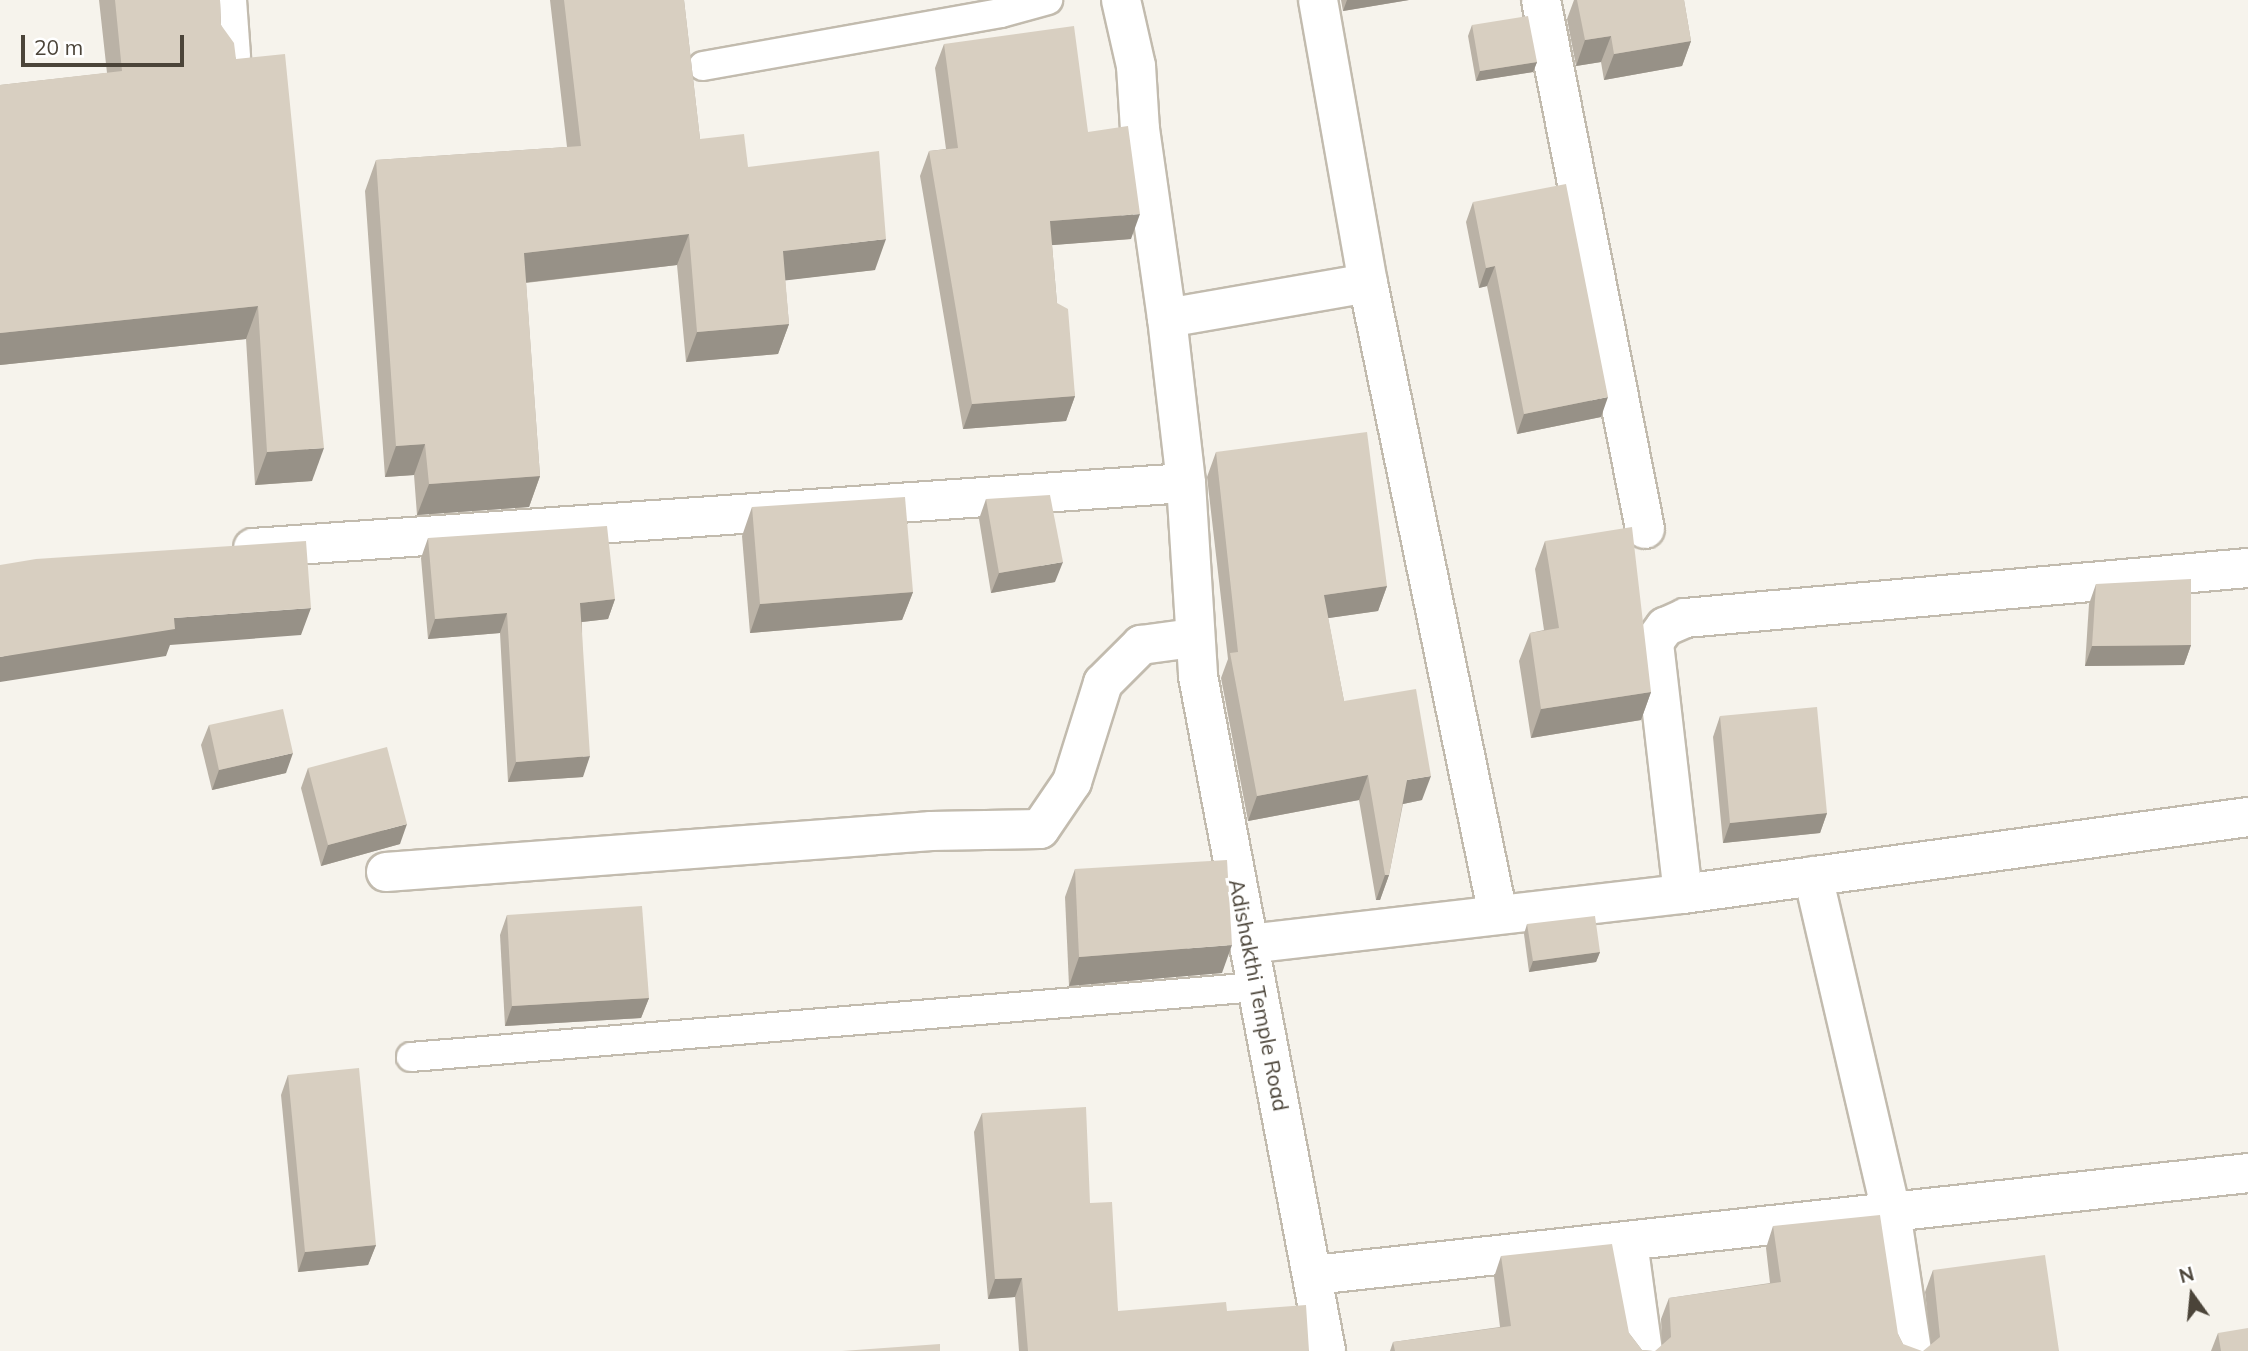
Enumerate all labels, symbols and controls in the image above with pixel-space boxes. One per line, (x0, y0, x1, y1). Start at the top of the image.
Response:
scale bar (24, 21, 187, 65)
text: 20 m (34, 34, 83, 60)
street label: Adishakthi Temple Road (1224, 877, 1294, 1113)
north arrow (2157, 1260, 2227, 1330)
text: N (2177, 1261, 2197, 1288)

